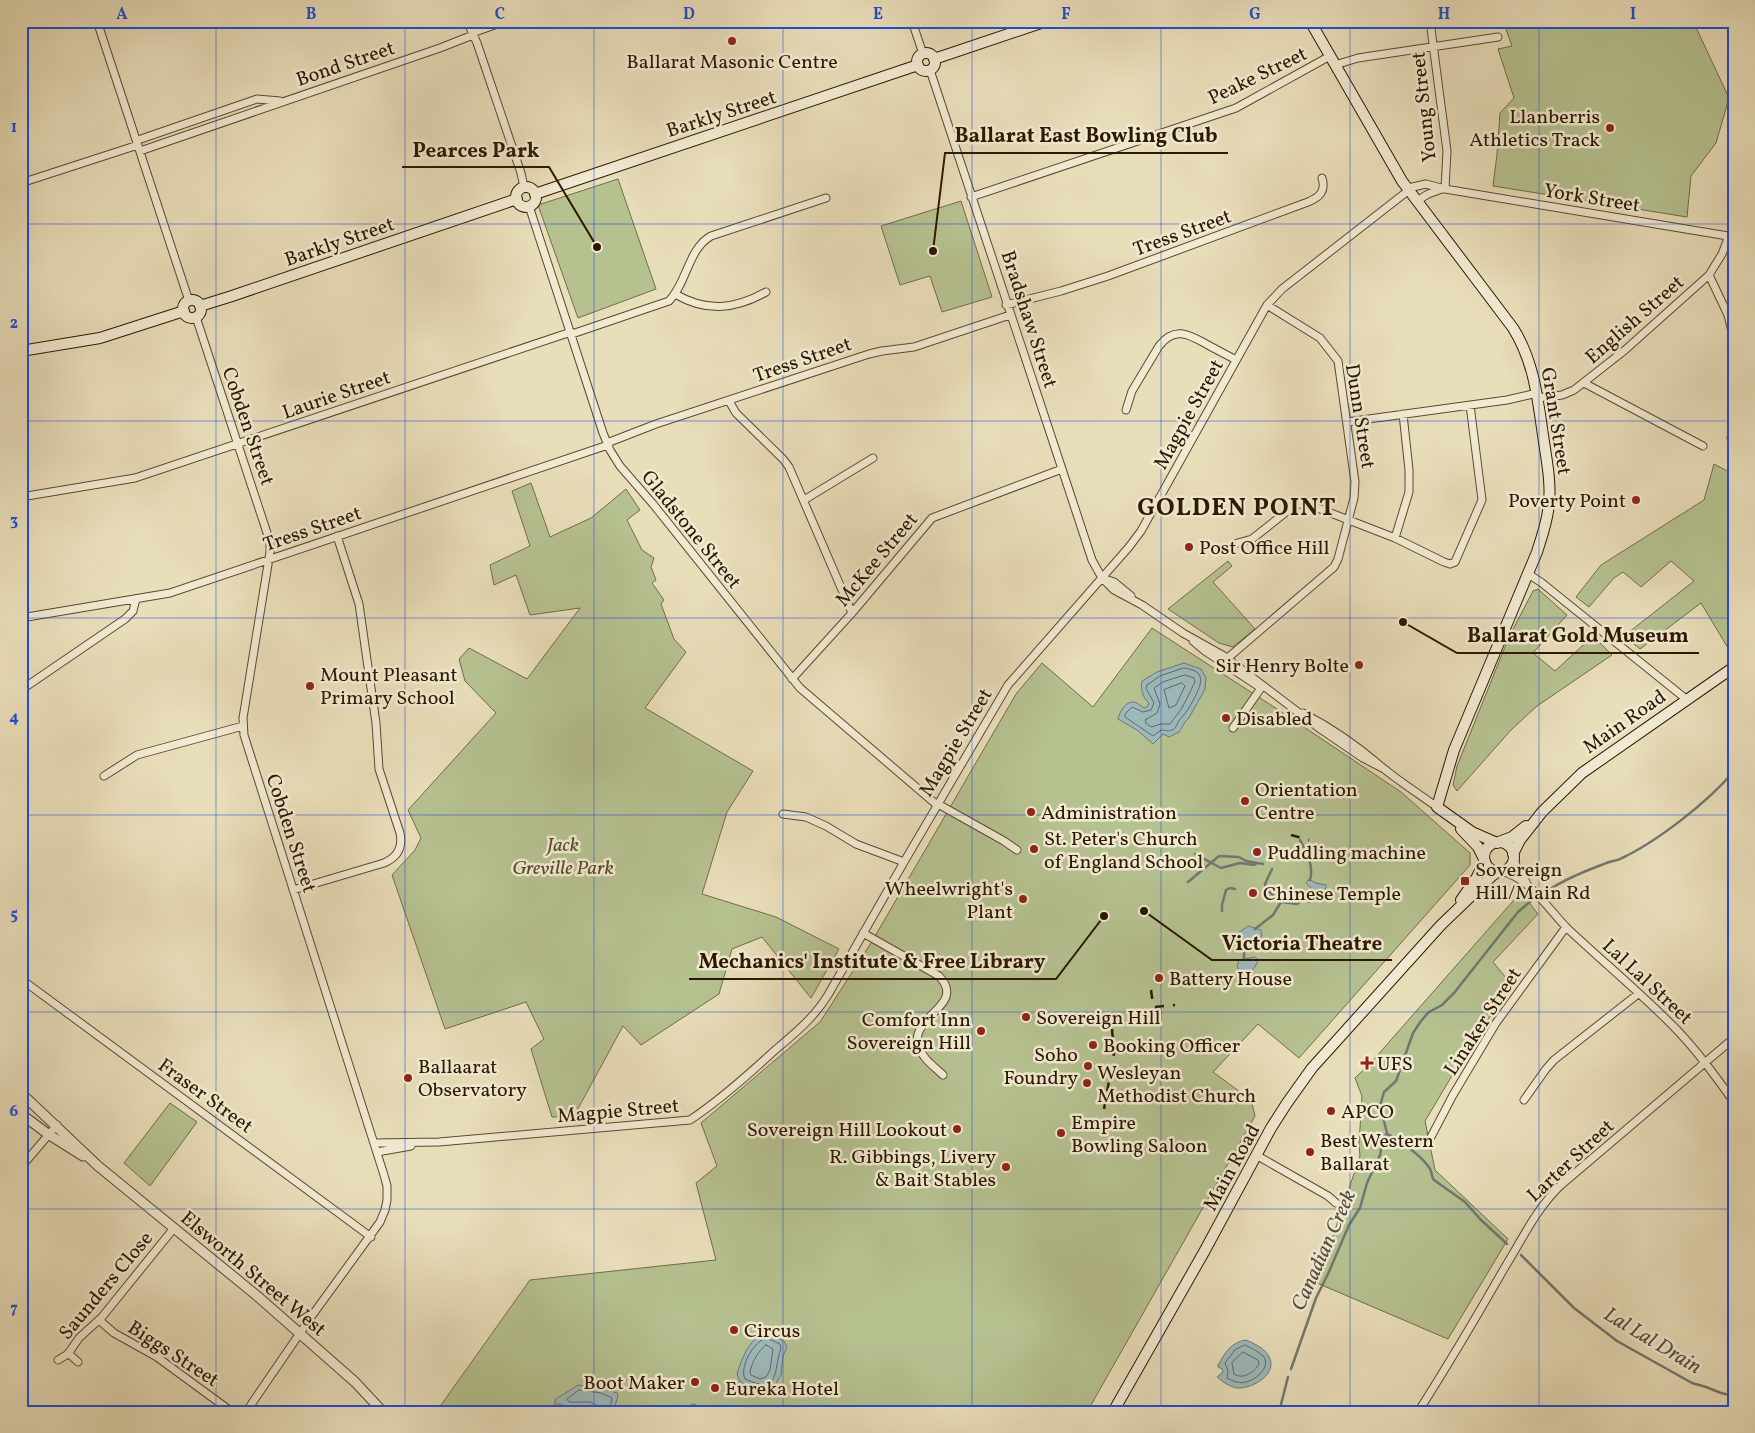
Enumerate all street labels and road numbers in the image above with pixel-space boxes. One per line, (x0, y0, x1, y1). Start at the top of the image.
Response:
street label: Bond Street (293, 35, 399, 95)
street label: Peake Street (1204, 41, 1312, 113)
street label: Young Street (1405, 50, 1445, 164)
street label: Barkly Street (663, 84, 780, 146)
street label: York Street (1542, 178, 1642, 220)
street label: Tress Street (1130, 203, 1236, 265)
street label: Barkly Street (281, 211, 398, 275)
street label: Bradshaw Street (993, 247, 1064, 392)
street label: English Street (1580, 270, 1691, 371)
street label: Tress Street (750, 331, 856, 391)
street label: Magpie Street (1148, 355, 1232, 475)
street label: Dunn Street (1337, 362, 1381, 471)
street label: Cobden Street (214, 364, 280, 490)
street label: Laurie Street (279, 364, 395, 427)
street label: Grant Street (1533, 366, 1577, 477)
street label: Gladstone Street (634, 465, 747, 596)
street label: Tress Street (260, 500, 366, 560)
street label: McKee Street (830, 507, 925, 613)
street label: Magpie Street (913, 683, 1000, 803)
street label: Main Road (1578, 684, 1672, 762)
street label: Cobden Street (258, 771, 323, 897)
street label: Lal Lal Street (1595, 933, 1698, 1032)
street label: Linaker Street (1438, 962, 1529, 1082)
street label: Fraser Street (151, 1052, 258, 1141)
street label: Magpie Street (556, 1093, 680, 1131)
street label: Larter Street (1521, 1113, 1621, 1209)
street label: Main Road (1197, 1119, 1268, 1217)
street label: Elsworth Street West (174, 1205, 332, 1344)
street label: Saunders Close (53, 1226, 160, 1346)
street label: Biggs Street (122, 1315, 224, 1395)

